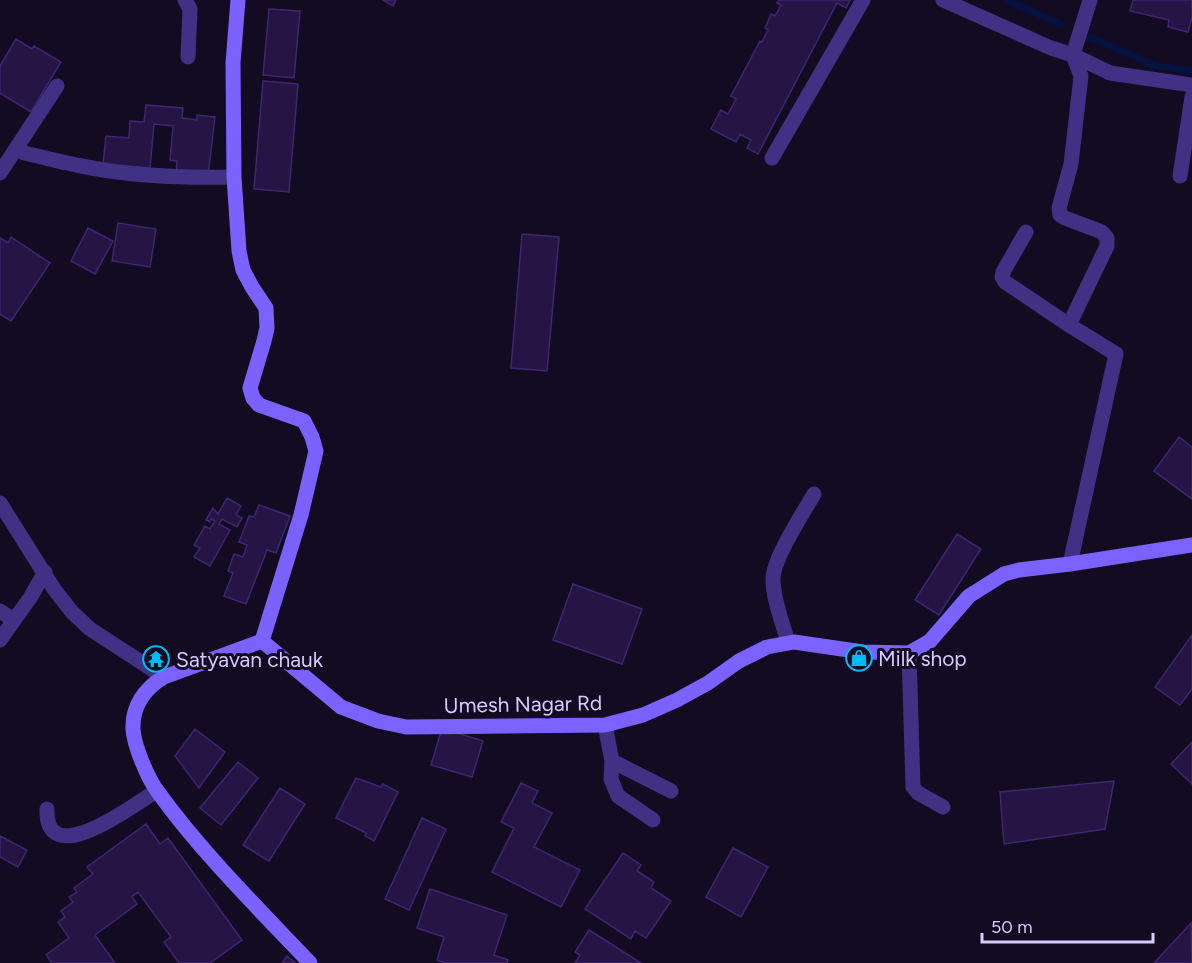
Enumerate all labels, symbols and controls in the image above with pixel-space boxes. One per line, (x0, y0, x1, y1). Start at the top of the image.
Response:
shop icon: Milk shop (844, 643, 874, 673)
temple icon: Satyavan chauk (141, 644, 171, 674)
place label: Milk shop (878, 646, 967, 671)
place label: Satyavan chauk (176, 647, 324, 672)
street label: Umesh Nagar Rd (443, 690, 603, 718)
scale bar (982, 906, 1153, 944)
text: 50 m (991, 916, 1033, 938)

